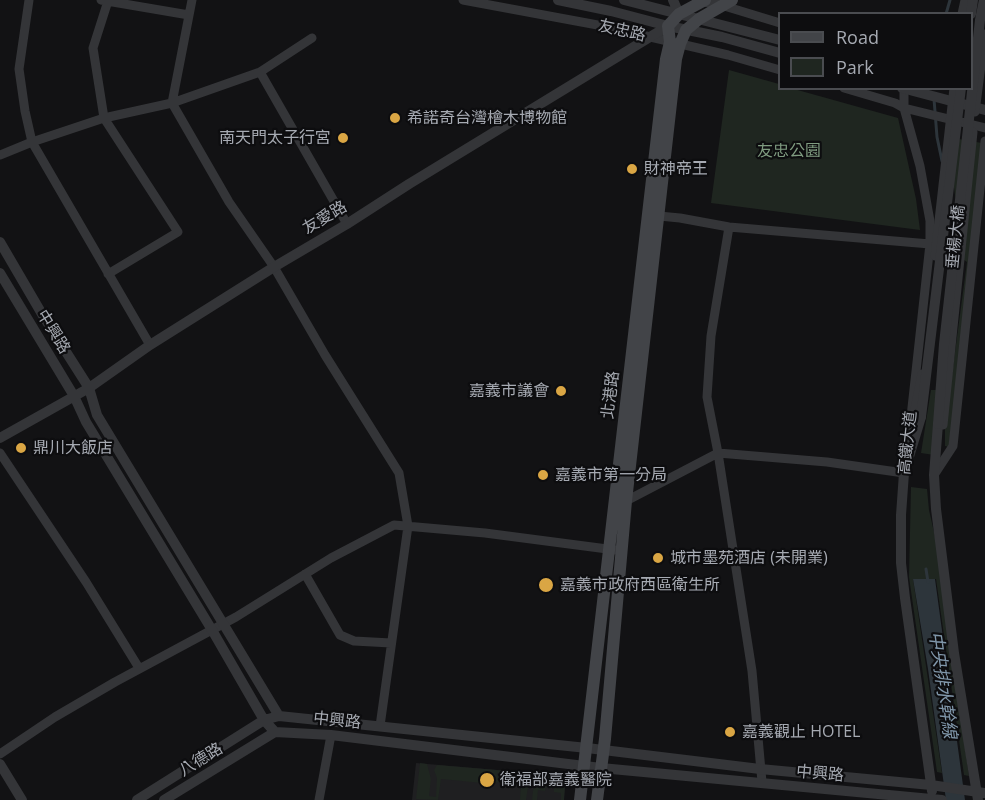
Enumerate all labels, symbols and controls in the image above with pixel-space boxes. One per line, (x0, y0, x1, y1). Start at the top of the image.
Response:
legend (778, 12, 973, 90)
street label: 友忠路 (596, 16, 648, 46)
text: Road (836, 25, 879, 49)
text: Park (836, 55, 874, 79)
place label: 希諾奇台灣檜木博物館 (407, 108, 567, 128)
marker: 希諾奇台灣檜木博物館 (388, 111, 402, 125)
place label: 南天門太子行宮 (219, 128, 331, 148)
marker: 南天門太子行宮 (336, 131, 350, 145)
park label: 友忠公園 (757, 141, 821, 161)
place label: 財神帝王 (644, 159, 708, 179)
marker: 財神帝王 (625, 162, 639, 176)
street label: 友愛路 (299, 197, 351, 239)
street label: 垂楊大橋 (943, 204, 969, 270)
street label: 中興路 (32, 307, 74, 357)
street label: 北港路 (599, 370, 623, 420)
place label: 嘉義市議會 (469, 381, 549, 401)
marker: 嘉義市議會 (554, 384, 568, 398)
street label: 高鐵大道 (895, 410, 921, 476)
place label: 鼎川大飯店 (33, 438, 113, 458)
marker: 鼎川大飯店 (14, 441, 28, 455)
place label: 嘉義市第一分局 (555, 465, 667, 485)
marker: 嘉義市第一分局 (536, 468, 550, 482)
place label: 城市墨苑酒店 (未開業) (670, 548, 828, 568)
marker: 城市墨苑酒店 (未開業) (651, 551, 665, 565)
place label: 嘉義市政府西區衛生所 (560, 575, 720, 595)
marker: 嘉義市政府西區衛生所 (537, 576, 555, 594)
water label: 中央排水幹線 (924, 630, 960, 740)
street label: 中興路 (312, 709, 362, 733)
place label: 嘉義觀止 HOTEL (742, 722, 860, 742)
marker: 嘉義觀止 HOTEL (723, 725, 737, 739)
street label: 八德路 (176, 739, 226, 781)
street label: 中興路 (795, 762, 845, 786)
place label: 衛福部嘉義醫院 (500, 770, 612, 790)
marker: 衛福部嘉義醫院 (478, 771, 496, 789)

